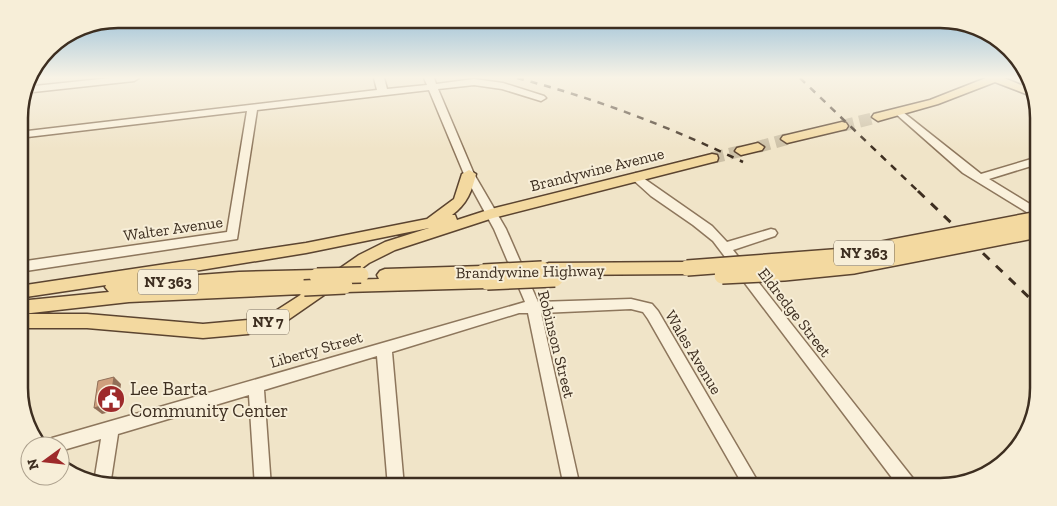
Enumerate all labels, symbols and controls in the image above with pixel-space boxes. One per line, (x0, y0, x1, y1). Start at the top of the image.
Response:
street label: Brandywine Avenue (528, 144, 666, 195)
street label: Walter Avenue (122, 212, 224, 245)
road number: NY 363 (834, 240, 894, 266)
street label: Brandywine Highway (455, 261, 605, 282)
street label: Eldredge Street (754, 264, 835, 361)
road number: NY 363 (138, 270, 198, 294)
street label: Robinson Street (534, 288, 579, 400)
street label: Wales Avenue (661, 307, 726, 398)
road number: NY 7 (247, 310, 289, 334)
street label: Liberty Street (268, 327, 365, 372)
place label: Lee Barta Community Center (130, 377, 288, 422)
public building icon: Lee Barta Community Center (96, 384, 126, 414)
north arrow (20, 436, 70, 486)
text: N (23, 457, 43, 472)

